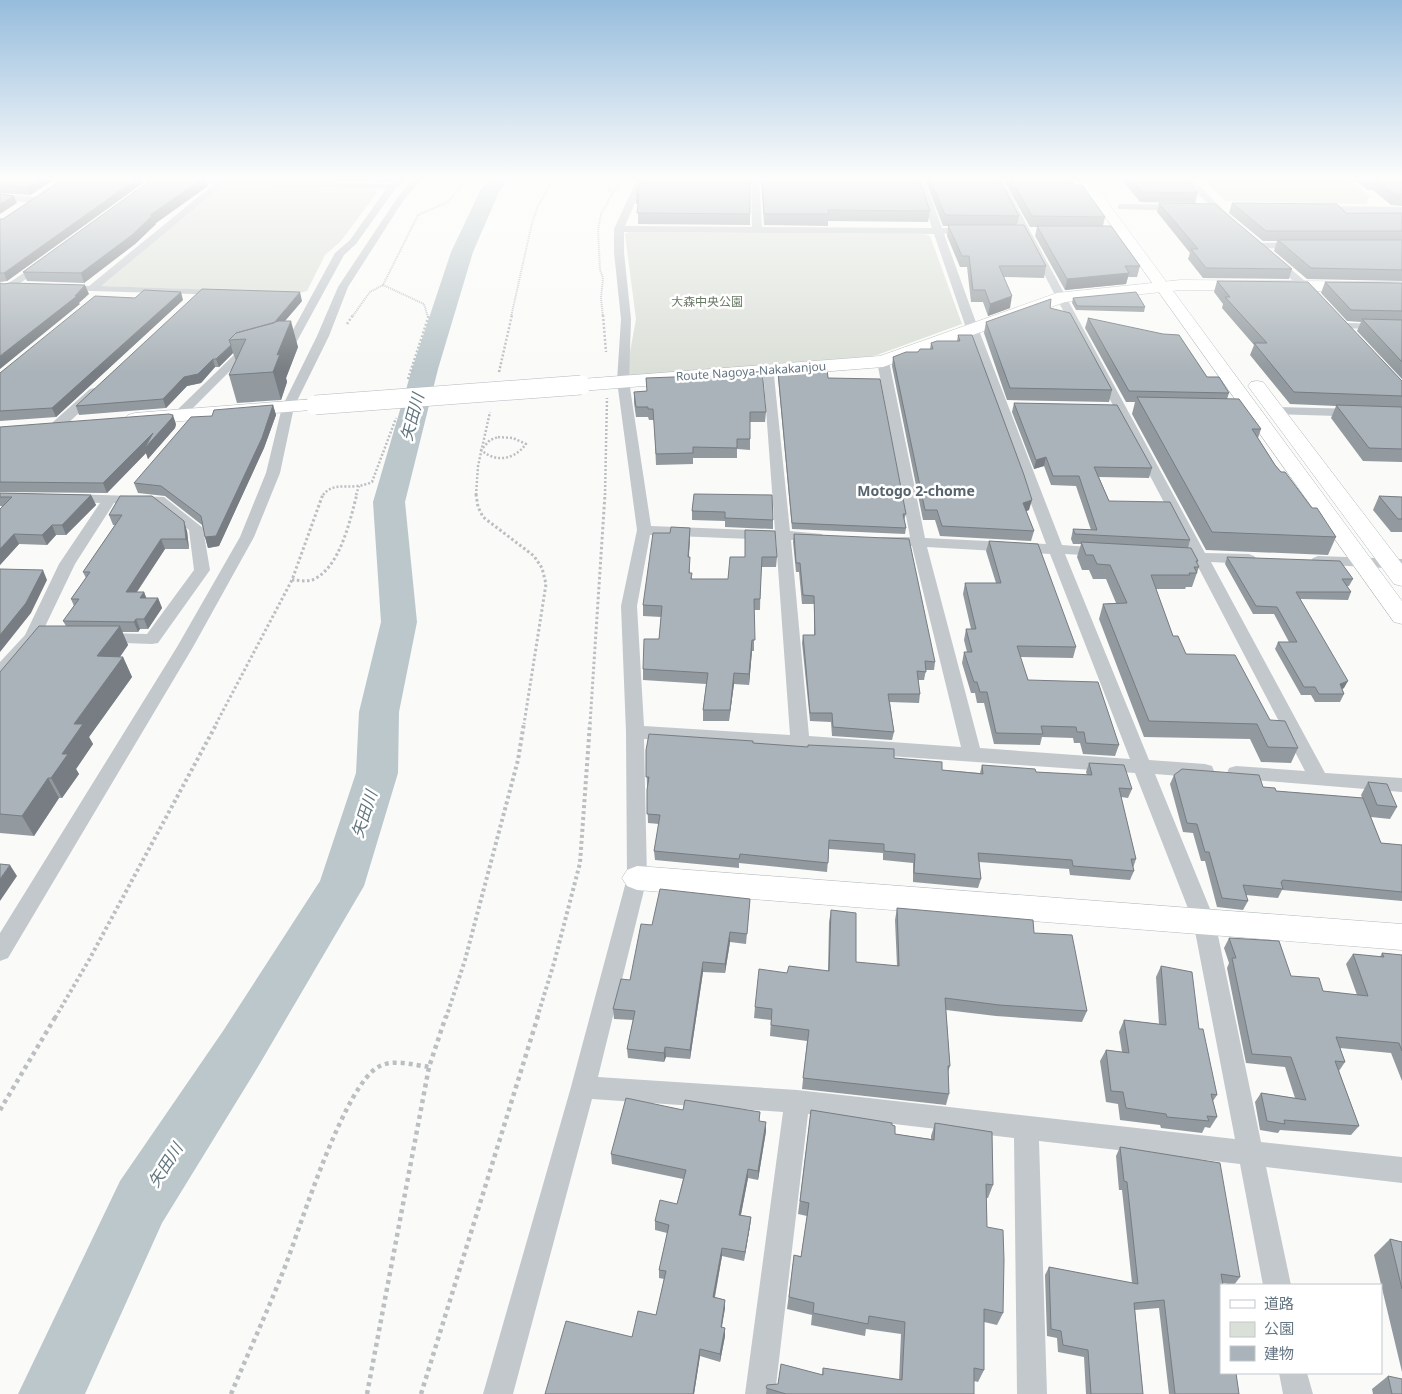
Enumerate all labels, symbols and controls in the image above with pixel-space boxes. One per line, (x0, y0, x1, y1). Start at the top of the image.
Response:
park label: 大森中央公園 (671, 293, 743, 310)
street label: Route Nagoya-Nakakanjou (675, 357, 827, 385)
water label: 矢田川 (395, 389, 429, 443)
district label: Motogo 2-chome (857, 481, 975, 500)
water label: 矢田川 (346, 786, 382, 840)
water label: 矢田川 (143, 1137, 188, 1191)
legend (1220, 1284, 1382, 1374)
text: 道路 (1264, 1293, 1294, 1313)
text: 公園 (1264, 1318, 1294, 1338)
text: 建物 (1264, 1343, 1294, 1363)

